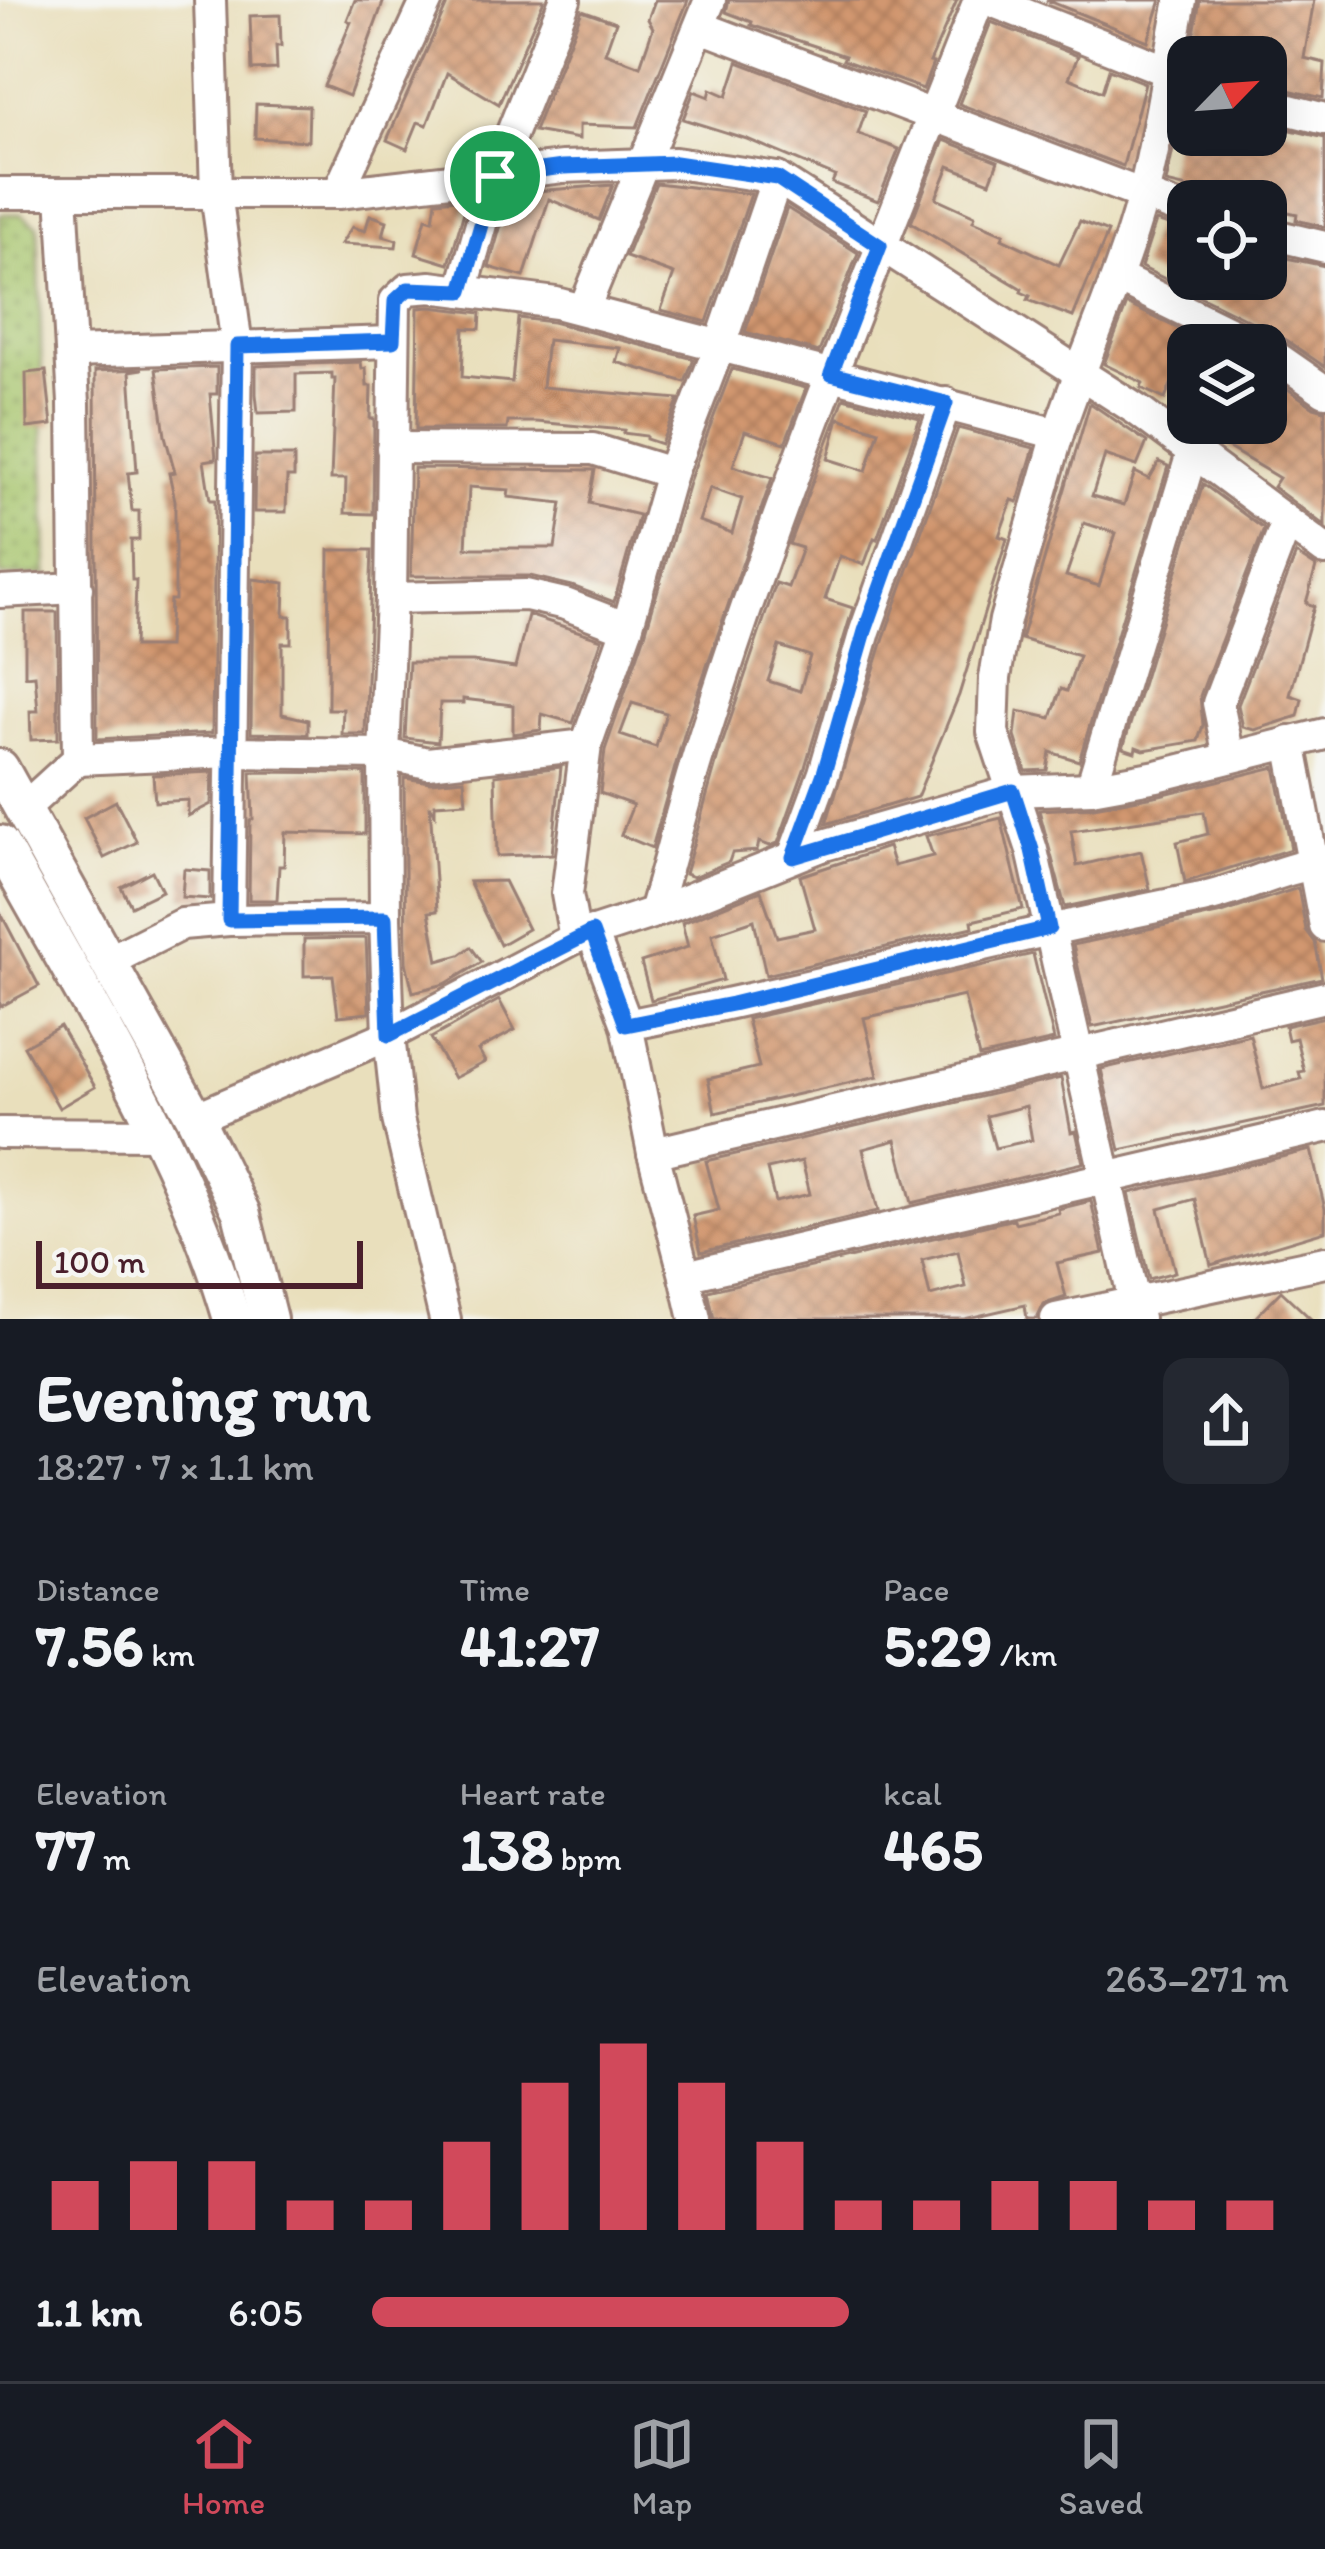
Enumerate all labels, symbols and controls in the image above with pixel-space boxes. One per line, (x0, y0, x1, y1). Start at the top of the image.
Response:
north arrow (1167, 36, 1287, 156)
map controls (1167, 36, 1287, 444)
pin (444, 125, 546, 227)
icon: arrive (462, 143, 528, 209)
button: locate (1167, 180, 1287, 300)
button: layers (1167, 324, 1287, 444)
scale bar (36, 1235, 363, 1288)
text: 100 m (54, 1242, 145, 1281)
text: Evening run (36, 1358, 371, 1438)
button: share (1163, 1358, 1289, 1484)
text: 18:27 · 7 × 1.1 km (36, 1443, 314, 1490)
text: Distance (36, 1570, 160, 1609)
text: Time (460, 1570, 530, 1609)
text: Pace (883, 1570, 949, 1609)
text: 7.56 (36, 1609, 144, 1681)
text: 41:27 (460, 1609, 600, 1681)
text: 5:29 (883, 1609, 992, 1681)
text: km (144, 1635, 195, 1674)
text: /km (992, 1635, 1057, 1674)
text: Elevation (36, 1774, 167, 1813)
text: Heart rate (460, 1774, 606, 1813)
text: kcal (883, 1774, 942, 1813)
text: 77 (36, 1813, 96, 1885)
text: 138 (460, 1813, 553, 1885)
text: 465 (883, 1813, 983, 1885)
text: m (96, 1839, 131, 1878)
text: bpm (553, 1839, 622, 1878)
text: Elevation (36, 1955, 191, 2002)
text: 263–271 m (1105, 1955, 1289, 2002)
text: 1.1 km (36, 2289, 142, 2336)
text: 6:05 (228, 2289, 303, 2336)
tab: Home (182, 2411, 265, 2522)
tab: Map (629, 2411, 695, 2522)
tab: Saved (1059, 2411, 1143, 2522)

